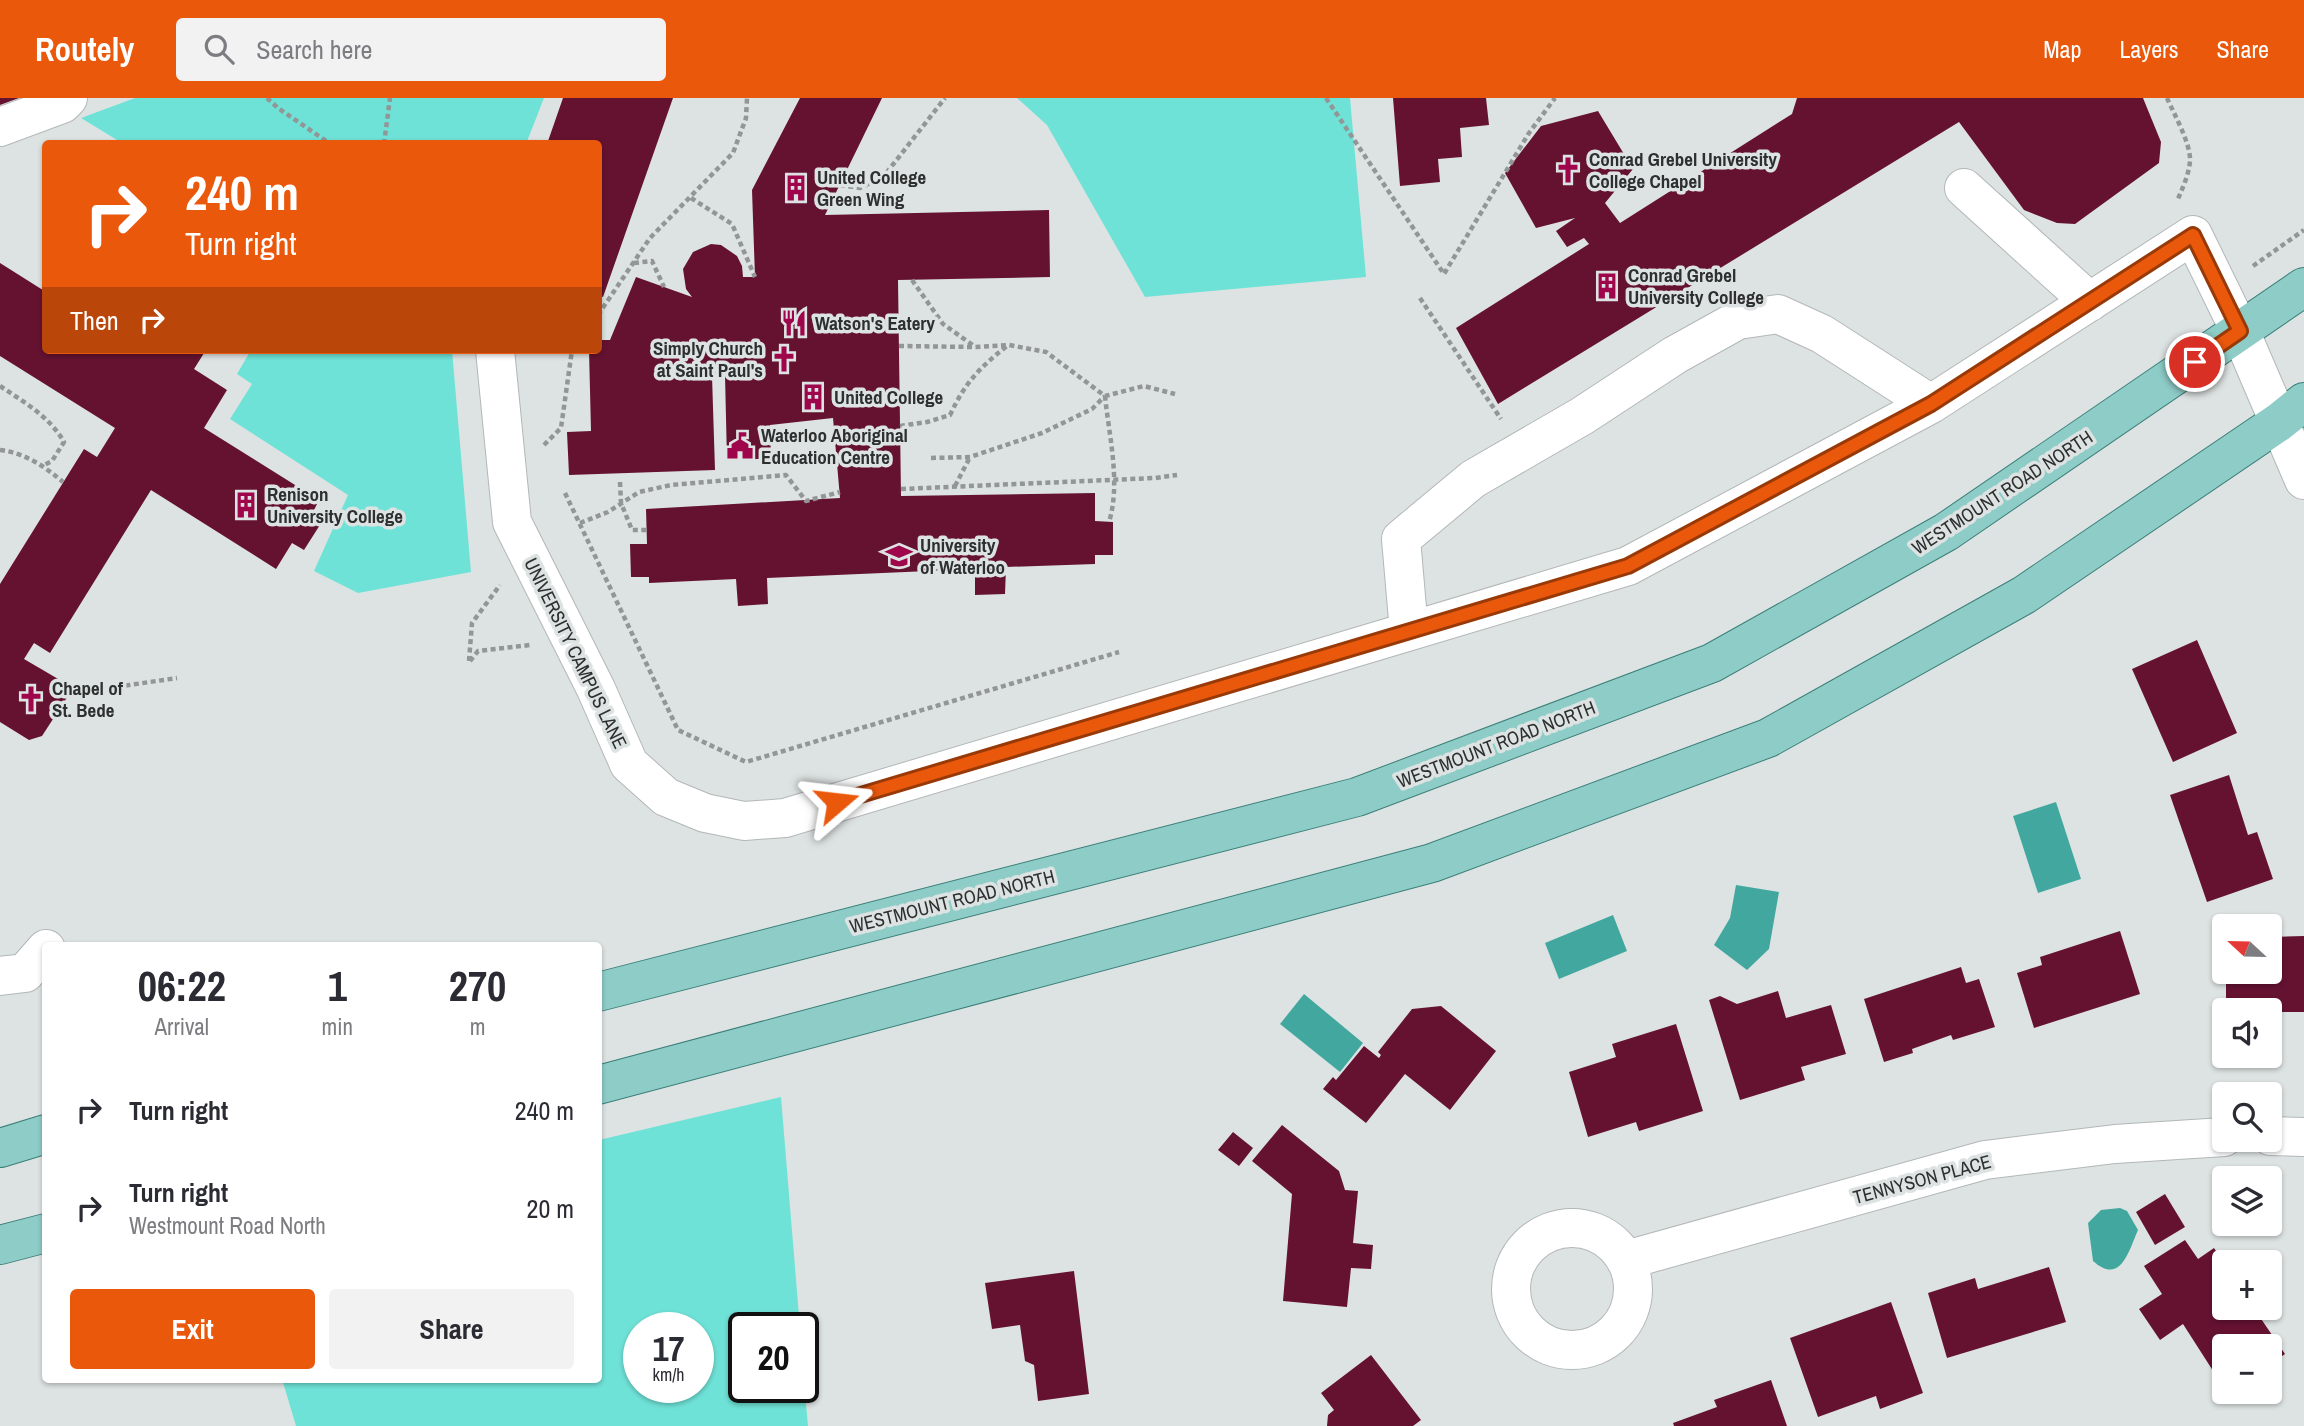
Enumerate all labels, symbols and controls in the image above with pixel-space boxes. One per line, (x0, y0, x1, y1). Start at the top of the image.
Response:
search box (176, 18, 666, 81)
text: Routely (35, 27, 134, 71)
icon: search (200, 30, 238, 68)
text: Search here (256, 32, 372, 67)
text: Map (2043, 33, 2081, 65)
text: Layers (2119, 33, 2178, 65)
text: Share (2216, 33, 2269, 65)
place label: Conrad Grebel University College Chapel (1589, 146, 1777, 194)
church icon: Conrad Grebel University College Chapel (1553, 155, 1583, 185)
text: 240 m (185, 159, 299, 225)
place label: United College Green Wing (817, 164, 926, 212)
icon: right (70, 168, 161, 259)
building icon: United College Green Wing (781, 173, 811, 203)
text: Turn right (185, 222, 297, 265)
place label: Conrad Grebel University College (1628, 262, 1764, 310)
building icon: Conrad Grebel University College (1592, 271, 1622, 301)
icon: right (133, 301, 171, 339)
text: Then (70, 303, 119, 338)
restaurant icon: Watson's Eatery (779, 308, 809, 338)
place label: Watson's Eatery (815, 310, 935, 336)
pin (2165, 332, 2225, 392)
place label: Simply Church at Saint Paul's (653, 335, 763, 383)
icon: arrive (2176, 343, 2214, 381)
church icon: Simply Church at Saint Paul's (769, 344, 799, 374)
building icon: United College (798, 382, 828, 412)
place label: United College (834, 384, 943, 410)
place label: Waterloo Aboriginal Education Centre (761, 422, 908, 470)
street label: WESTMOUNT ROAD NORTH (1907, 424, 2097, 560)
public building icon: Waterloo Aboriginal Education Centre (725, 431, 755, 461)
place label: Renison University College (267, 481, 403, 529)
building icon: Renison University College (231, 490, 261, 520)
place label: University of Waterloo (920, 532, 1005, 580)
school or university icon: University of Waterloo (884, 541, 914, 571)
street label: UNIVERSITY CAMPUS LANE (518, 553, 634, 753)
place label: Chapel of St. Bede (52, 675, 124, 723)
church icon: Chapel of St. Bede (16, 684, 46, 714)
street label: WESTMOUNT ROAD NORTH (1393, 694, 1599, 794)
position arrow (800, 765, 874, 839)
street label: WESTMOUNT ROAD NORTH (847, 863, 1057, 939)
north arrow (2212, 914, 2282, 984)
map controls (2212, 914, 2282, 1404)
text: 06:22 (138, 958, 226, 1014)
text: 1 (328, 958, 347, 1014)
text: 270 (449, 958, 506, 1014)
button: sound (2212, 998, 2282, 1068)
text: Arrival (155, 1011, 209, 1042)
text: min (322, 1011, 353, 1042)
text: m (470, 1011, 485, 1042)
button: search (2212, 1082, 2282, 1152)
icon: right (70, 1091, 108, 1129)
text: Turn right (129, 1093, 228, 1128)
text: 240 m (515, 1093, 574, 1128)
street label: TENNYSON PLACE (1850, 1148, 1994, 1210)
button: layers (2212, 1166, 2282, 1236)
text: Turn right (129, 1175, 228, 1210)
icon: right (70, 1189, 108, 1227)
text: 20 m (527, 1191, 574, 1226)
text: Westmount Road North (129, 1210, 326, 1241)
button: + (2212, 1250, 2282, 1320)
button: Exit (70, 1289, 315, 1369)
button: Share (329, 1289, 574, 1369)
speed limit sign: 20 (728, 1312, 819, 1403)
text: 17 (653, 1325, 684, 1372)
button: − (2212, 1334, 2282, 1404)
text: km/h (653, 1362, 685, 1387)

